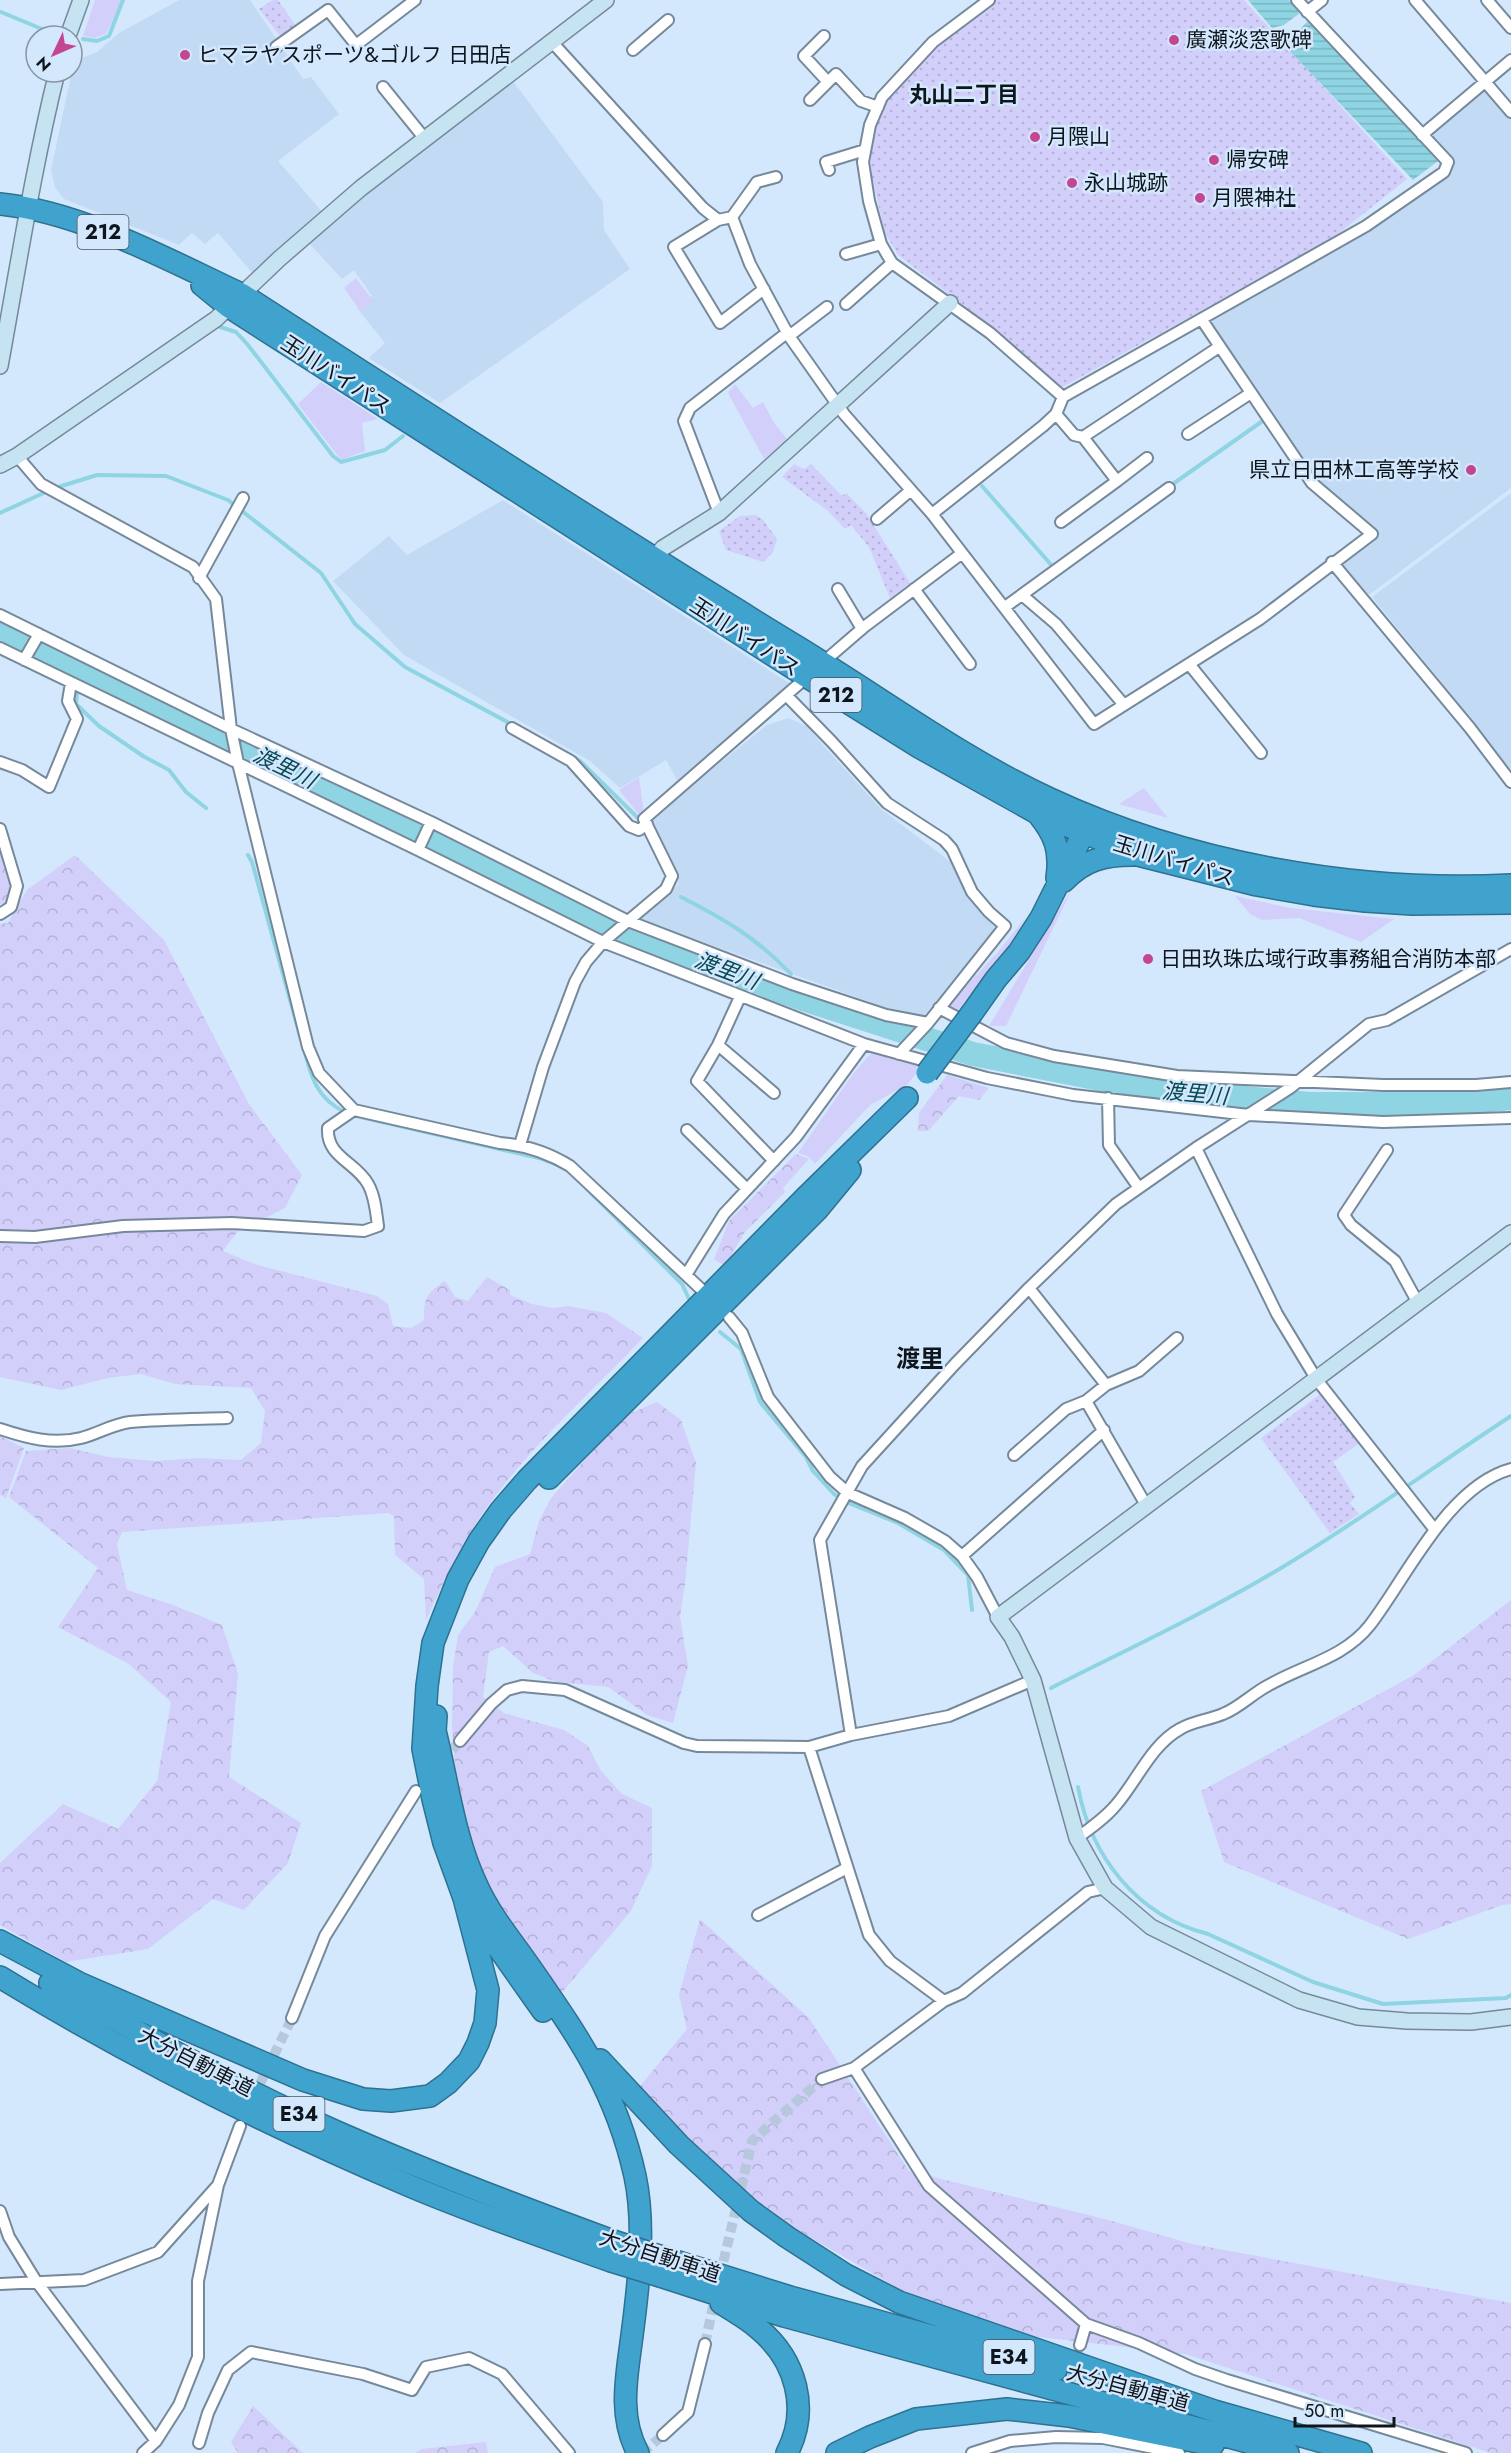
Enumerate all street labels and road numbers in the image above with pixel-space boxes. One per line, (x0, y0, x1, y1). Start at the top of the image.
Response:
road number: 212 (78, 215, 128, 249)
street label: 玉川バイパス (275, 328, 397, 422)
street label: 玉川バイパス (684, 590, 806, 684)
road number: 212 (810, 678, 862, 712)
street label: 玉川バイパス (1110, 828, 1238, 894)
street label: 大分自動車道 (133, 2020, 259, 2104)
road number: E34 (274, 2097, 324, 2131)
street label: 大分自動車道 (595, 2222, 725, 2290)
road number: E34 (984, 2340, 1034, 2374)
street label: 大分自動車道 (1063, 2357, 1193, 2419)

